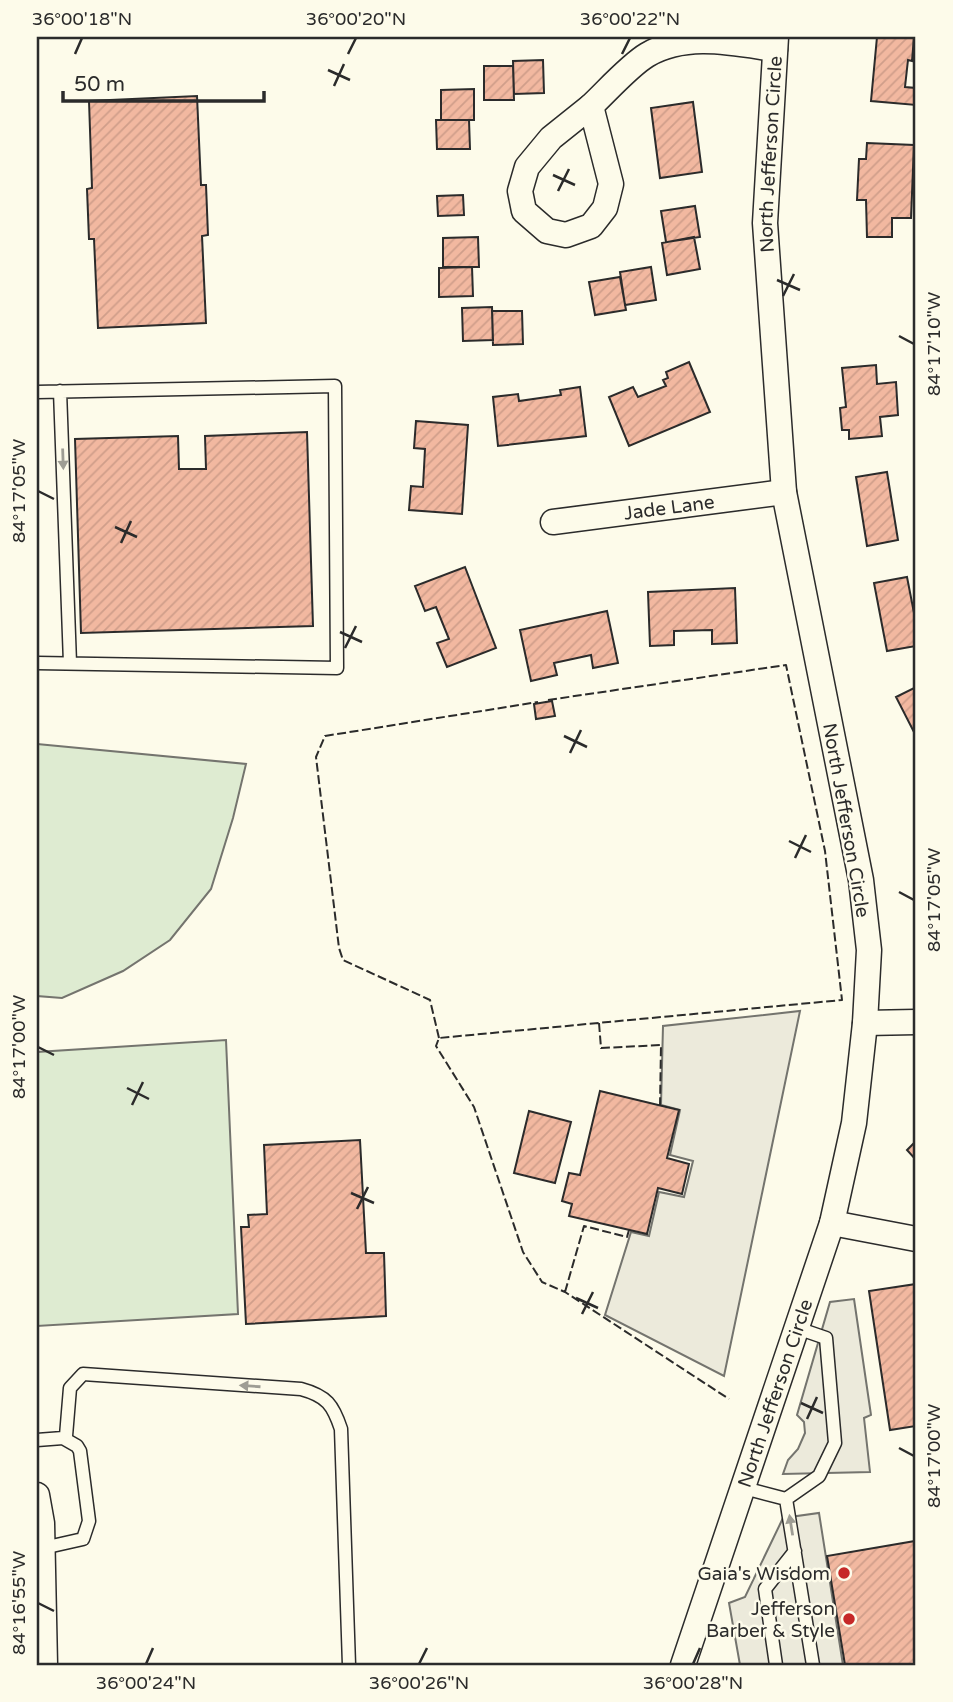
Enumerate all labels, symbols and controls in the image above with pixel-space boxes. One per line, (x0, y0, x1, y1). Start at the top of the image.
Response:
text: 36°00'18"N (32, 8, 132, 30)
text: 36°00'20"N (306, 8, 406, 30)
text: 36°00'22"N (580, 8, 680, 30)
street label: North Jefferson Circle (755, 55, 787, 254)
scale bar (63, 60, 264, 104)
text: 50 m (74, 72, 125, 97)
text: 84°17'10"W (923, 292, 945, 396)
text: 84°17'05"W (8, 439, 30, 543)
one-way arrow (57, 449, 68, 471)
street label: Jade Lane (622, 491, 716, 525)
street label: North Jefferson Circle (818, 721, 874, 919)
text: 84°17'05"W (923, 848, 945, 952)
text: 84°17'00"W (8, 995, 30, 1099)
street label: North Jefferson Circle (734, 1296, 818, 1490)
one-way arrow (239, 1380, 261, 1391)
text: 84°17'00"W (923, 1404, 945, 1508)
one-way arrow (785, 1514, 796, 1536)
text: 84°16'55"W (8, 1551, 30, 1655)
place label: Gaia's Wisdom (697, 1563, 830, 1585)
marker: Gaia's Wisdom (836, 1565, 852, 1581)
place label: Jefferson Barber & Style (706, 1598, 835, 1642)
marker: Jefferson Barber & Style (841, 1611, 857, 1627)
text: 36°00'24"N (96, 1672, 196, 1694)
text: 36°00'26"N (369, 1672, 469, 1694)
text: 36°00'28"N (643, 1672, 743, 1694)

